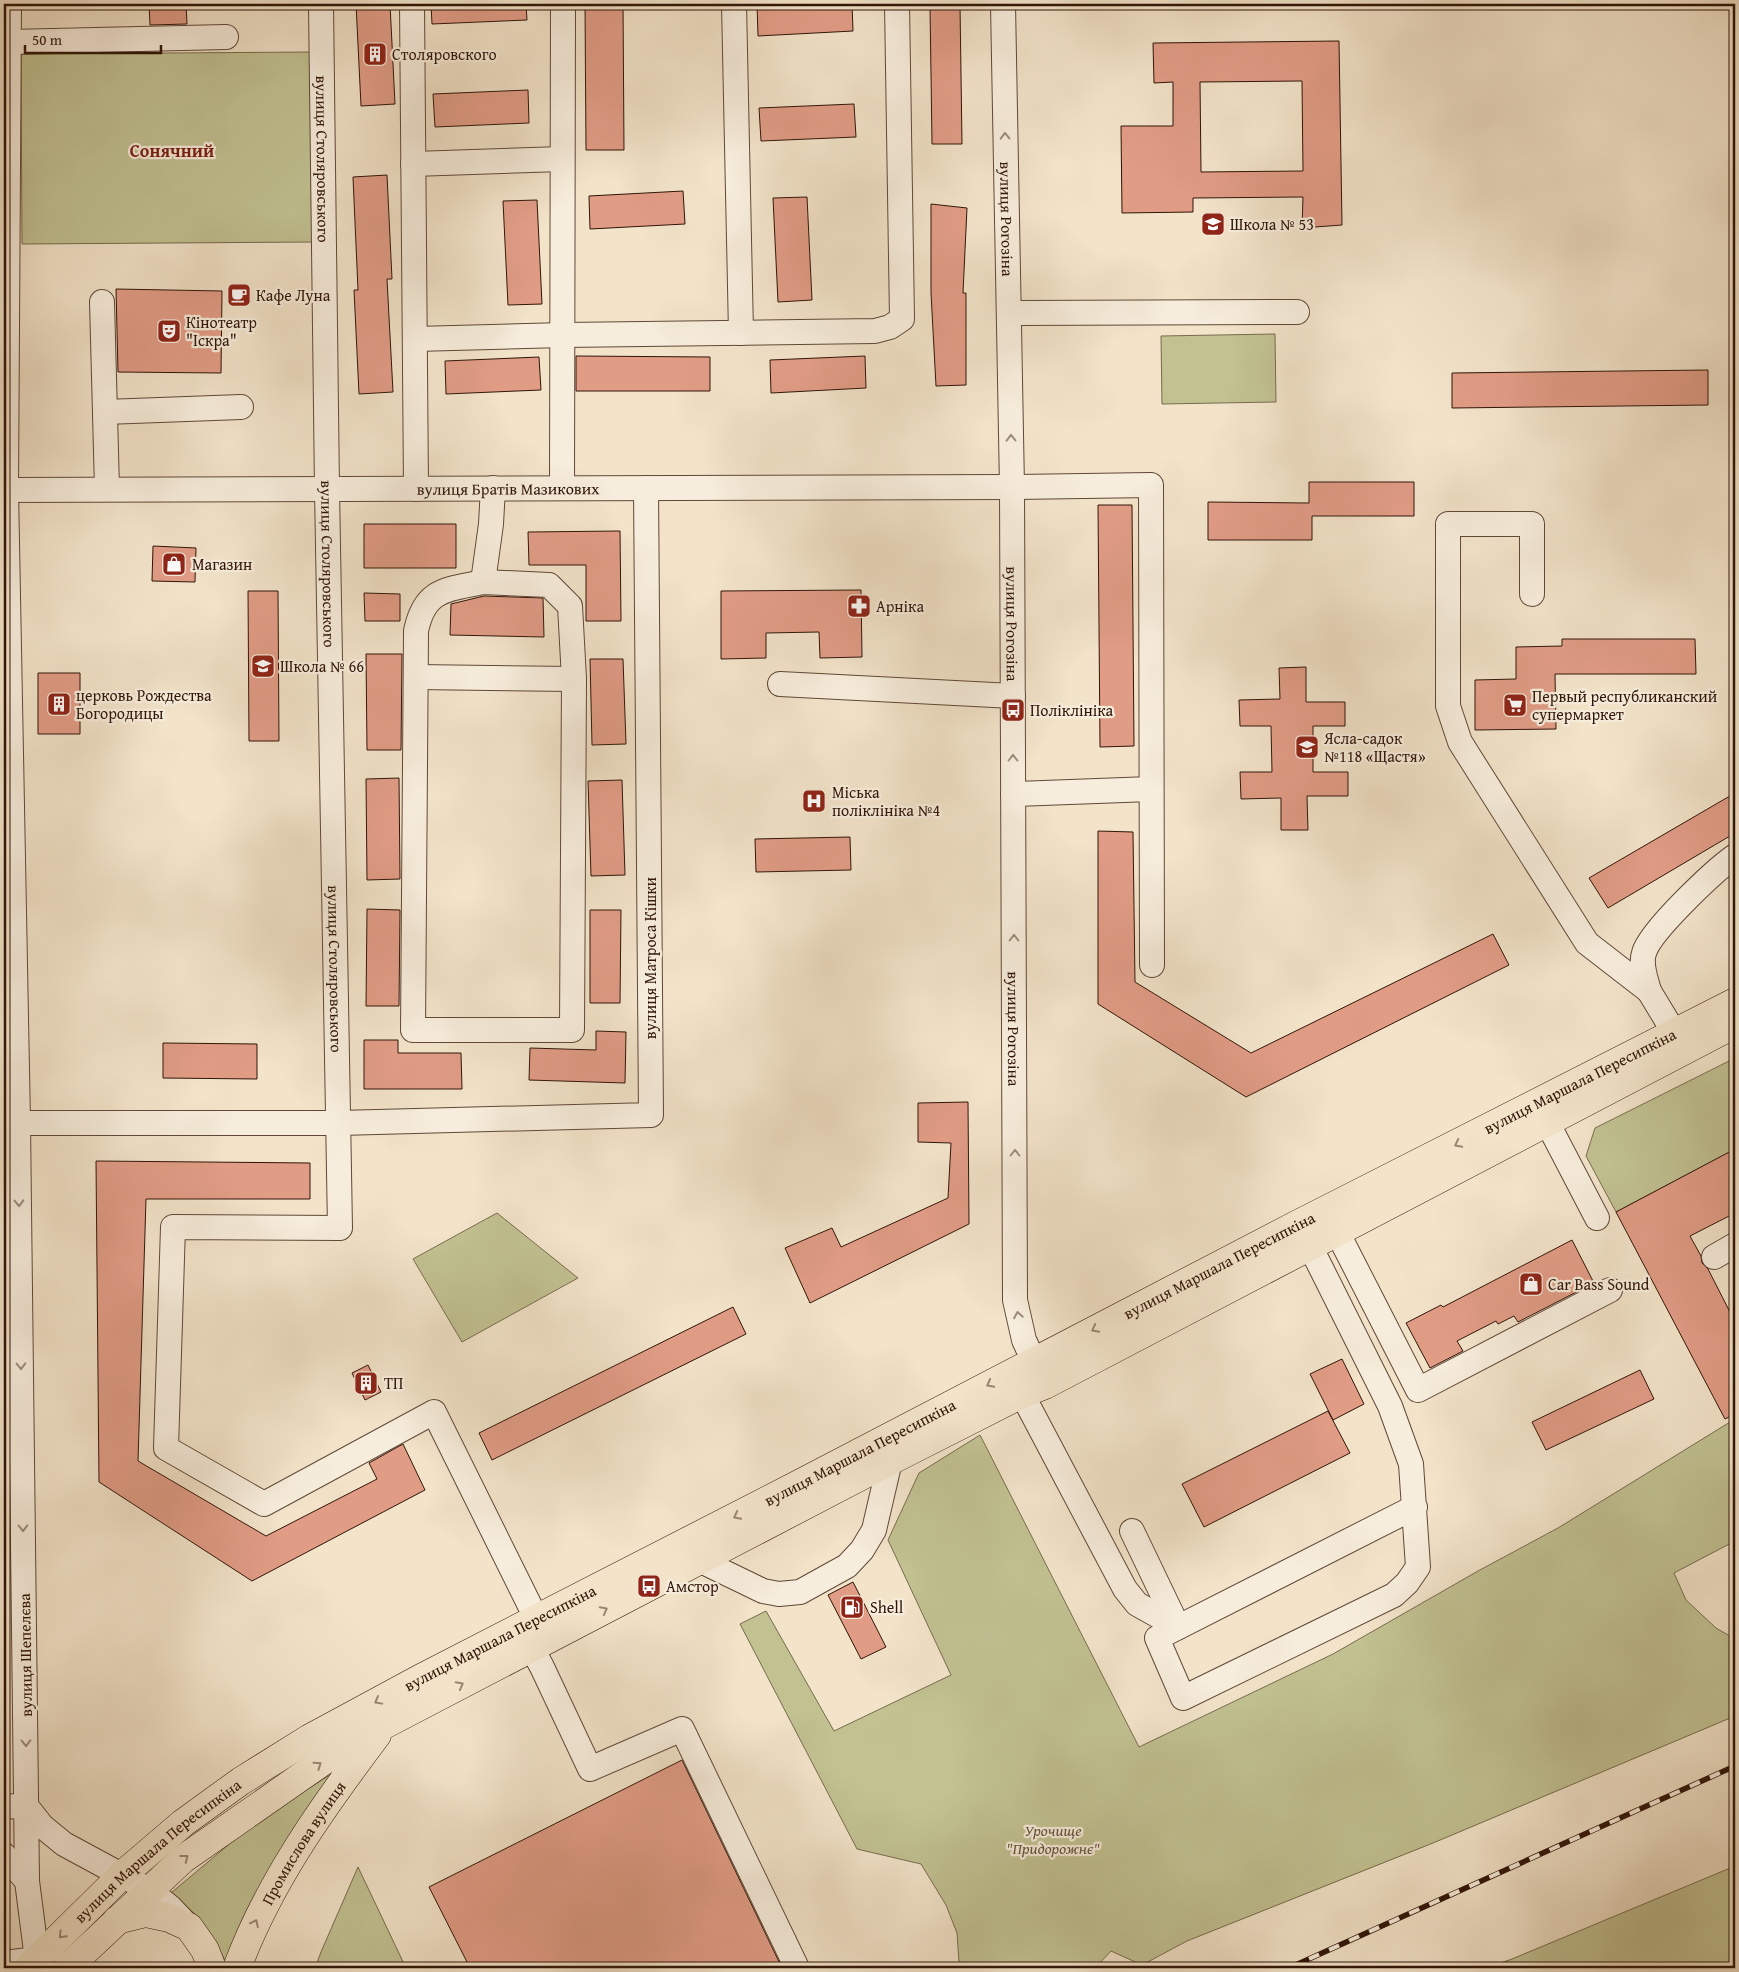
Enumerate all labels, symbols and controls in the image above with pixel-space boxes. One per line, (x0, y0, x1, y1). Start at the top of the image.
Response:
scale bar (25, 22, 161, 54)
text: 50 m (32, 29, 63, 50)
building icon: Столяровского (362, 41, 388, 67)
place label: Столяровского (392, 42, 497, 66)
street label: вулиця Столяровського (310, 75, 336, 243)
one-way arrow (1000, 132, 1010, 140)
district label: Сонячний (130, 137, 214, 164)
street label: вулиця Рогозіна (994, 161, 1020, 277)
school or university icon: Школа № 53 (1200, 211, 1226, 237)
place label: Школа № 53 (1230, 212, 1314, 236)
cafe icon: Кафе Луна (226, 282, 252, 308)
place label: Кафе Луна (256, 283, 331, 307)
place label: Кінотеатр "Іскра" (186, 310, 257, 352)
theatre icon: Кінотеатр "Іскра" (156, 318, 182, 344)
one-way arrow (1006, 434, 1016, 442)
street label: вулиця Братів Мазикових (417, 476, 600, 501)
street label: вулиця Столяровського (315, 480, 342, 648)
shop icon: Магазин (161, 551, 187, 577)
place label: Магазин (192, 552, 252, 576)
street label: вулиця Рогозіна (1000, 566, 1025, 682)
pharmacy icon: Арніка (846, 593, 872, 619)
place label: Арніка (876, 594, 924, 618)
school or university icon: Школа № 66 (250, 653, 276, 679)
place label: Школа № 66 (280, 654, 364, 678)
place label: церковь Рождества Богородицы (76, 683, 212, 725)
place label: Первый республиканский супермаркет (1532, 684, 1718, 726)
building icon: церковь Рождества Богородицы (46, 691, 72, 717)
supermarket icon: Первый республиканский супермаркет (1502, 692, 1528, 718)
bus stop icon: Поліклініка (1000, 697, 1026, 723)
place label: Поліклініка (1030, 698, 1114, 722)
place label: Ясла-садок №118 «Щастя» (1323, 726, 1426, 768)
school or university icon: Ясла-садок №118 «Щастя» (1294, 734, 1320, 760)
one-way arrow (1008, 754, 1018, 762)
place label: Міська поліклініка №4 (832, 780, 941, 822)
hospital icon: Міська поліклініка №4 (801, 788, 827, 814)
street label: вулиця Матроса Кішки (638, 876, 662, 1039)
street label: вулиця Столяровського (322, 885, 349, 1053)
one-way arrow (1009, 934, 1019, 942)
street label: вулиця Рогозіна (1002, 971, 1026, 1087)
street label: вулиця Маршала Пересипкіна (1479, 1022, 1680, 1140)
one-way arrow (1454, 1138, 1463, 1148)
one-way arrow (1010, 1149, 1020, 1156)
one-way arrow (14, 1200, 24, 1207)
street label: вулиця Маршала Пересипкіна (1119, 1205, 1319, 1325)
shop icon: Car Bass Sound (1518, 1271, 1544, 1297)
place label: Car Bass Sound (1548, 1272, 1650, 1296)
one-way arrow (1013, 1311, 1023, 1320)
one-way arrow (1092, 1323, 1101, 1333)
one-way arrow (16, 1362, 26, 1370)
building icon: ТП (353, 1370, 379, 1396)
place label: ТП (384, 1371, 403, 1395)
one-way arrow (986, 1378, 995, 1388)
street label: вулиця Маршала Пересипкіна (760, 1392, 960, 1512)
one-way arrow (734, 1510, 743, 1520)
one-way arrow (18, 1524, 28, 1532)
bus stop icon: Амстор (636, 1573, 662, 1599)
place label: Амстор (666, 1574, 719, 1598)
street label: вулиця Маршала Пересипкіна (399, 1578, 600, 1697)
street label: вулиця Шепелєва (12, 1593, 38, 1717)
fuel station icon: Shell (839, 1594, 865, 1620)
place label: Shell (870, 1595, 904, 1619)
one-way arrow (598, 1606, 607, 1616)
one-way arrow (454, 1681, 463, 1691)
one-way arrow (374, 1695, 383, 1705)
one-way arrow (21, 1740, 31, 1747)
one-way arrow (312, 1762, 322, 1771)
street label: вулиця Маршала Пересипкіна (68, 1773, 246, 1928)
street label: Промислова вулиця (255, 1776, 351, 1909)
park label: Урочище "Придорожнє" (1006, 1818, 1100, 1860)
one-way arrow (179, 1855, 188, 1863)
one-way arrow (249, 1919, 259, 1928)
one-way arrow (59, 1929, 68, 1938)

